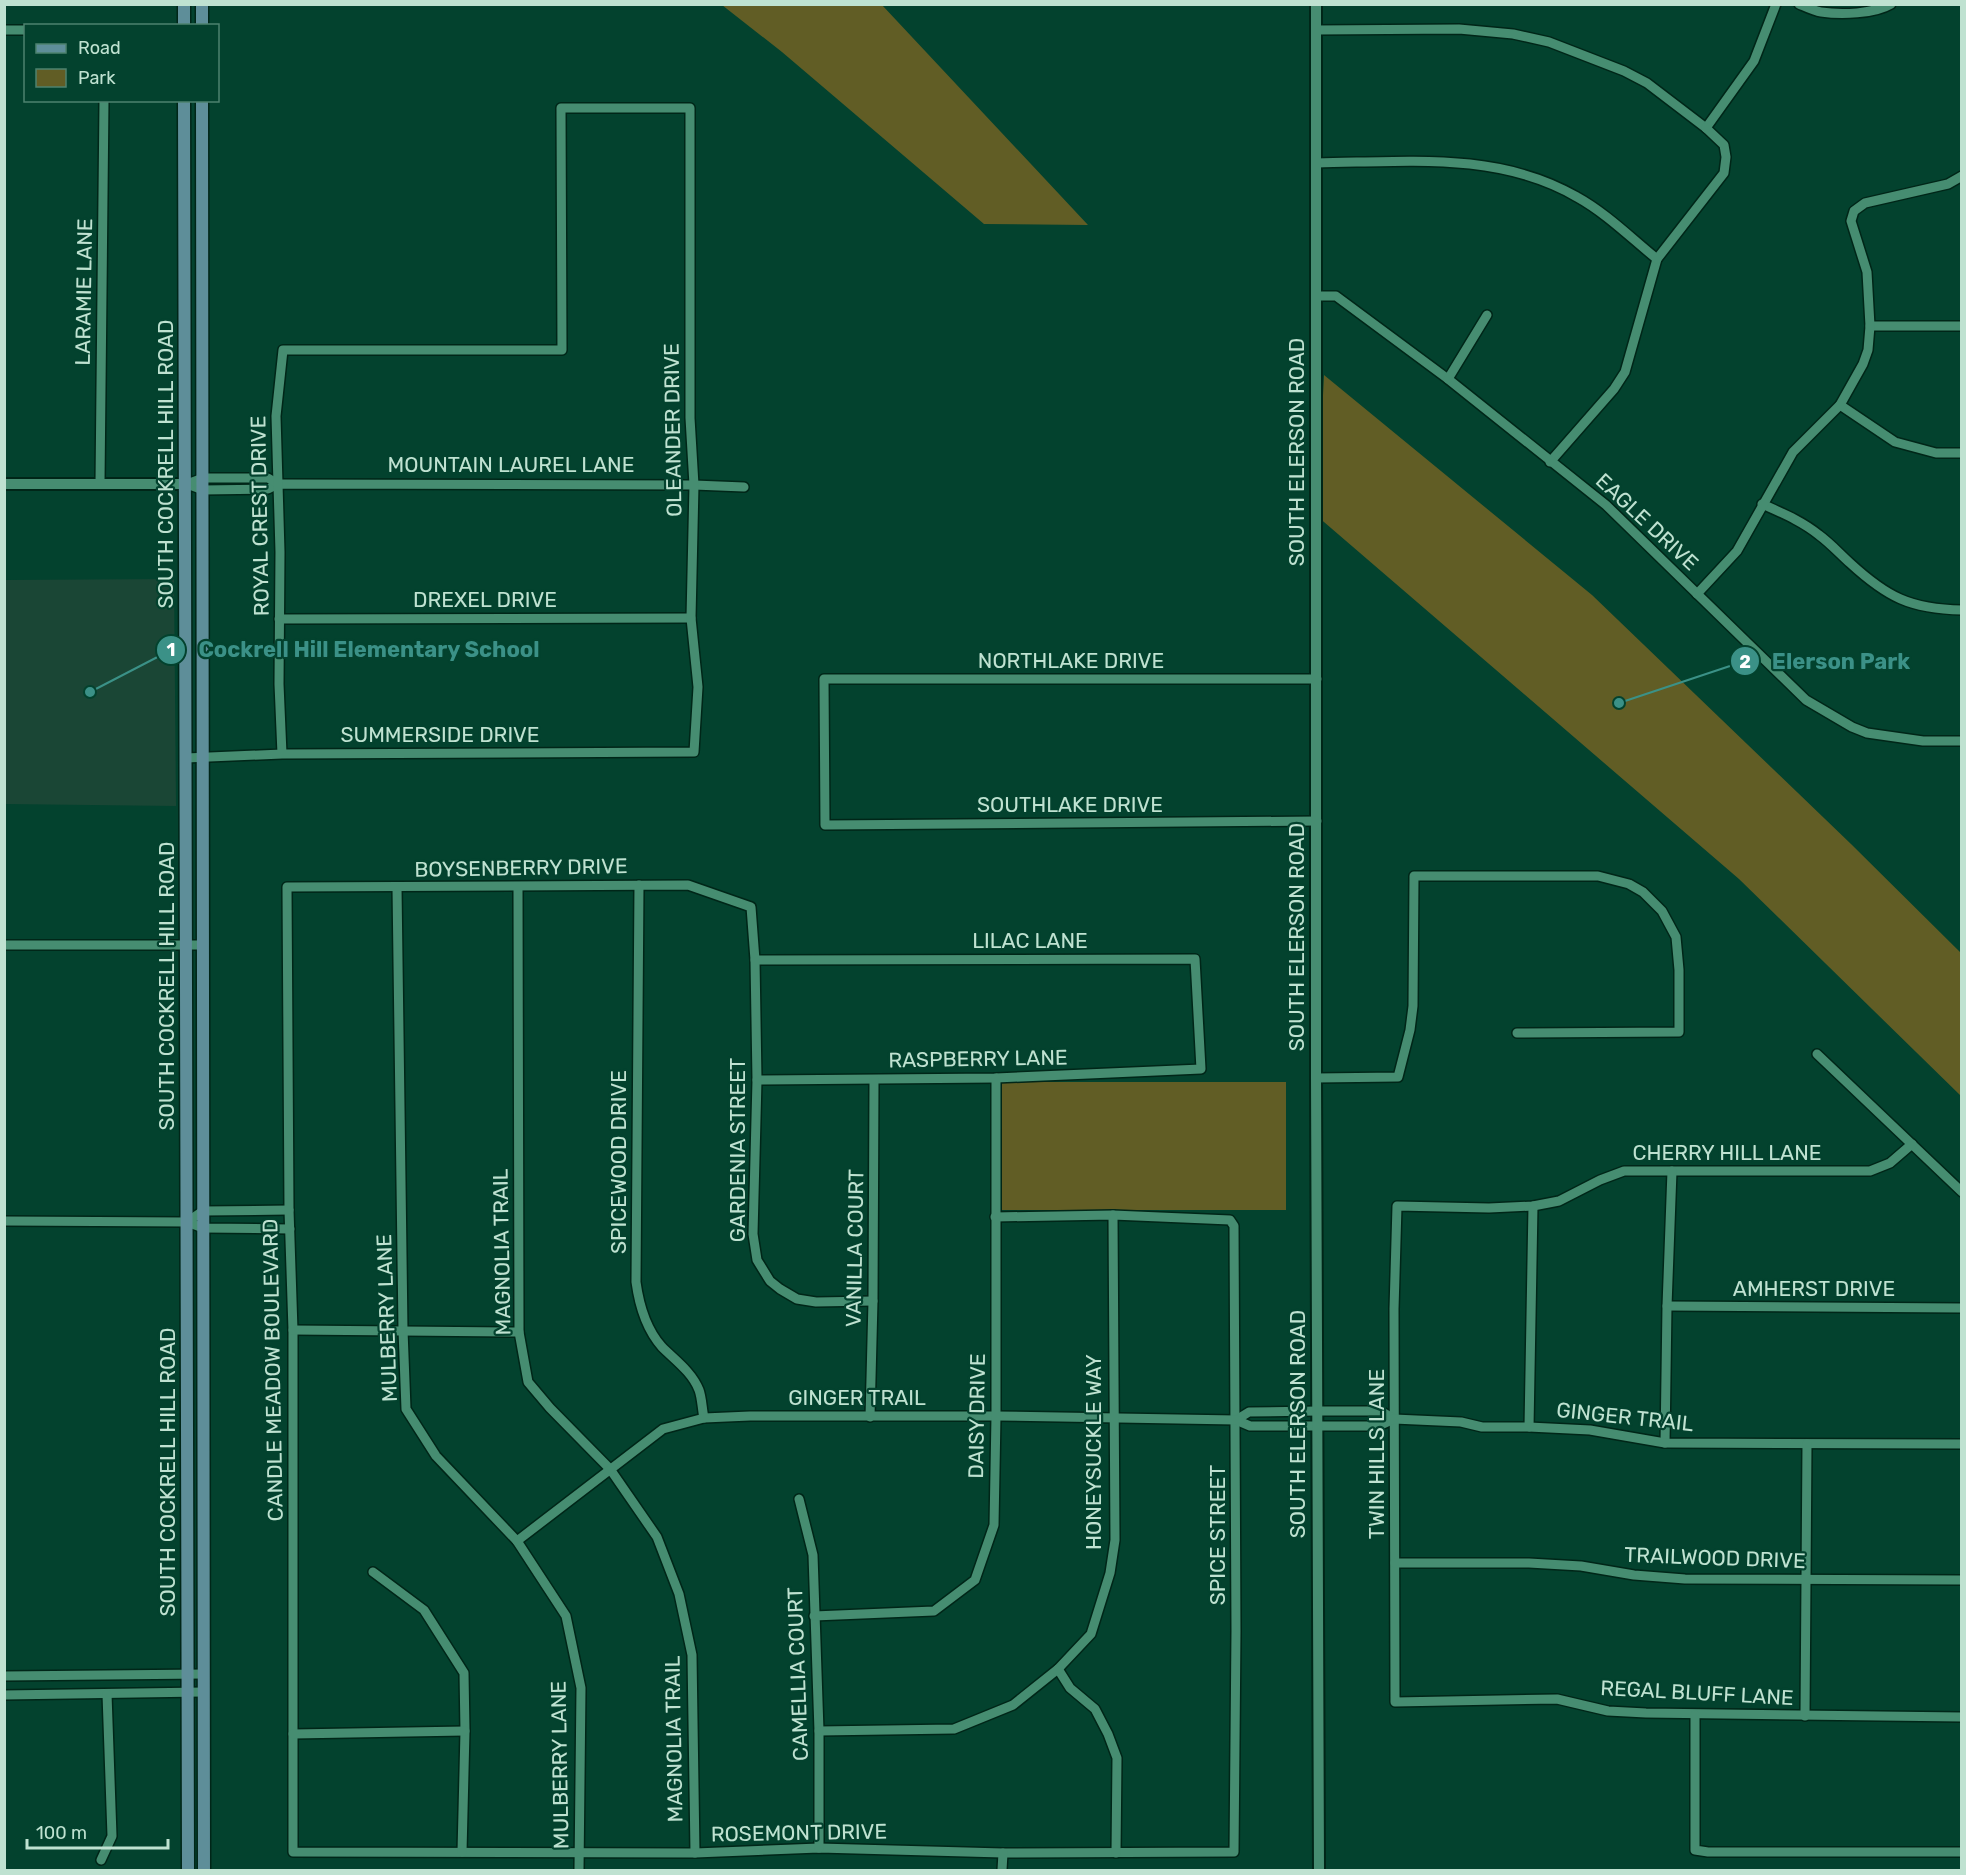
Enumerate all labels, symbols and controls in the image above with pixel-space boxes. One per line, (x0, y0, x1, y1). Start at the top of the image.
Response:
legend (24, 24, 219, 102)
text: Road (78, 37, 121, 59)
text: Park (78, 67, 116, 89)
street label: LARAMIE LANE (70, 218, 97, 366)
street label: SOUTH COCKRELL HILL ROAD (153, 319, 178, 609)
street label: SOUTH ELERSON ROAD (1284, 338, 1309, 566)
street label: OLEANDER DRIVE (658, 343, 687, 517)
street label: ROYAL CREST DRIVE (245, 416, 274, 616)
street label: MOUNTAIN LAUREL LANE (388, 452, 634, 477)
street label: EAGLE DRIVE (1591, 468, 1704, 575)
street label: DREXEL DRIVE (413, 587, 557, 612)
callout: Cockrell Hill Elementary School (156, 630, 552, 670)
text: Cockrell Hill Elementary School (198, 636, 540, 663)
text: 1 (167, 639, 175, 661)
callout: Elerson Park (1730, 641, 1922, 681)
street label: NORTHLAKE DRIVE (978, 648, 1164, 673)
text: Elerson Park (1772, 648, 1910, 675)
text: 2 (1739, 651, 1751, 673)
street label: SUMMERSIDE DRIVE (340, 722, 540, 747)
street label: SOUTHLAKE DRIVE (977, 792, 1163, 817)
street label: SOUTH ELERSON ROAD (1284, 823, 1309, 1051)
street label: SOUTH COCKRELL HILL ROAD (154, 841, 179, 1131)
street label: BOYSENBERRY DRIVE (414, 853, 628, 882)
street label: LILAC LANE (972, 928, 1088, 953)
street label: RASPBERRY LANE (888, 1044, 1068, 1073)
street label: GARDENIA STREET (725, 1058, 750, 1242)
street label: SPICEWOOD DRIVE (606, 1070, 631, 1254)
street label: CHERRY HILL LANE (1632, 1140, 1822, 1165)
street label: MAGNOLIA TRAIL (488, 1168, 515, 1336)
street label: VANILLA COURT (841, 1169, 868, 1327)
street label: CANDLE MEADOW BOULEVARD (257, 1218, 288, 1522)
street label: MULBERRY LANE (371, 1233, 402, 1403)
street label: AMHERST DRIVE (1733, 1276, 1895, 1301)
street label: SOUTH ELERSON ROAD (1285, 1310, 1310, 1538)
street label: SOUTH COCKRELL HILL ROAD (155, 1327, 180, 1617)
street label: DAISY DRIVE (963, 1353, 990, 1479)
street label: HONEYSUCKLE WAY (1081, 1354, 1106, 1550)
street label: TWIN HILLS LANE (1364, 1369, 1389, 1539)
street label: GINGER TRAIL (788, 1385, 926, 1410)
street label: GINGER TRAIL (1555, 1397, 1695, 1436)
street label: SPICE STREET (1205, 1465, 1230, 1605)
street label: TRAILWOOD DRIVE (1624, 1542, 1806, 1573)
street label: CAMELLIA COURT (782, 1587, 813, 1761)
street label: MAGNOLIA TRAIL (660, 1655, 687, 1823)
street label: REGAL BLUFF LANE (1600, 1675, 1794, 1710)
street label: MULBERRY LANE (546, 1681, 573, 1849)
scale bar (27, 1812, 168, 1850)
street label: ROSEMONT DRIVE (711, 1818, 887, 1847)
text: 100 m (36, 1822, 87, 1844)

